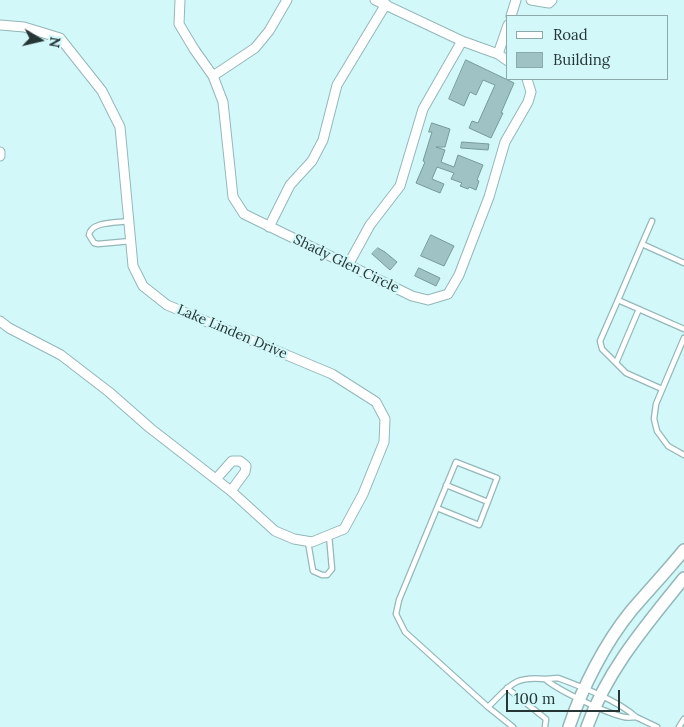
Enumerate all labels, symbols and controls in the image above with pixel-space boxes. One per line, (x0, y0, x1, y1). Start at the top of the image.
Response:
north arrow (15, 15, 65, 65)
legend (507, 15, 669, 80)
text: Road (553, 25, 588, 44)
text: N (45, 36, 65, 49)
text: Building (553, 50, 610, 69)
street label: Shady Glen Circle (290, 231, 402, 297)
street label: Lake Linden Drive (174, 301, 290, 363)
scale bar (509, 680, 623, 712)
text: 100 m (514, 689, 555, 708)

